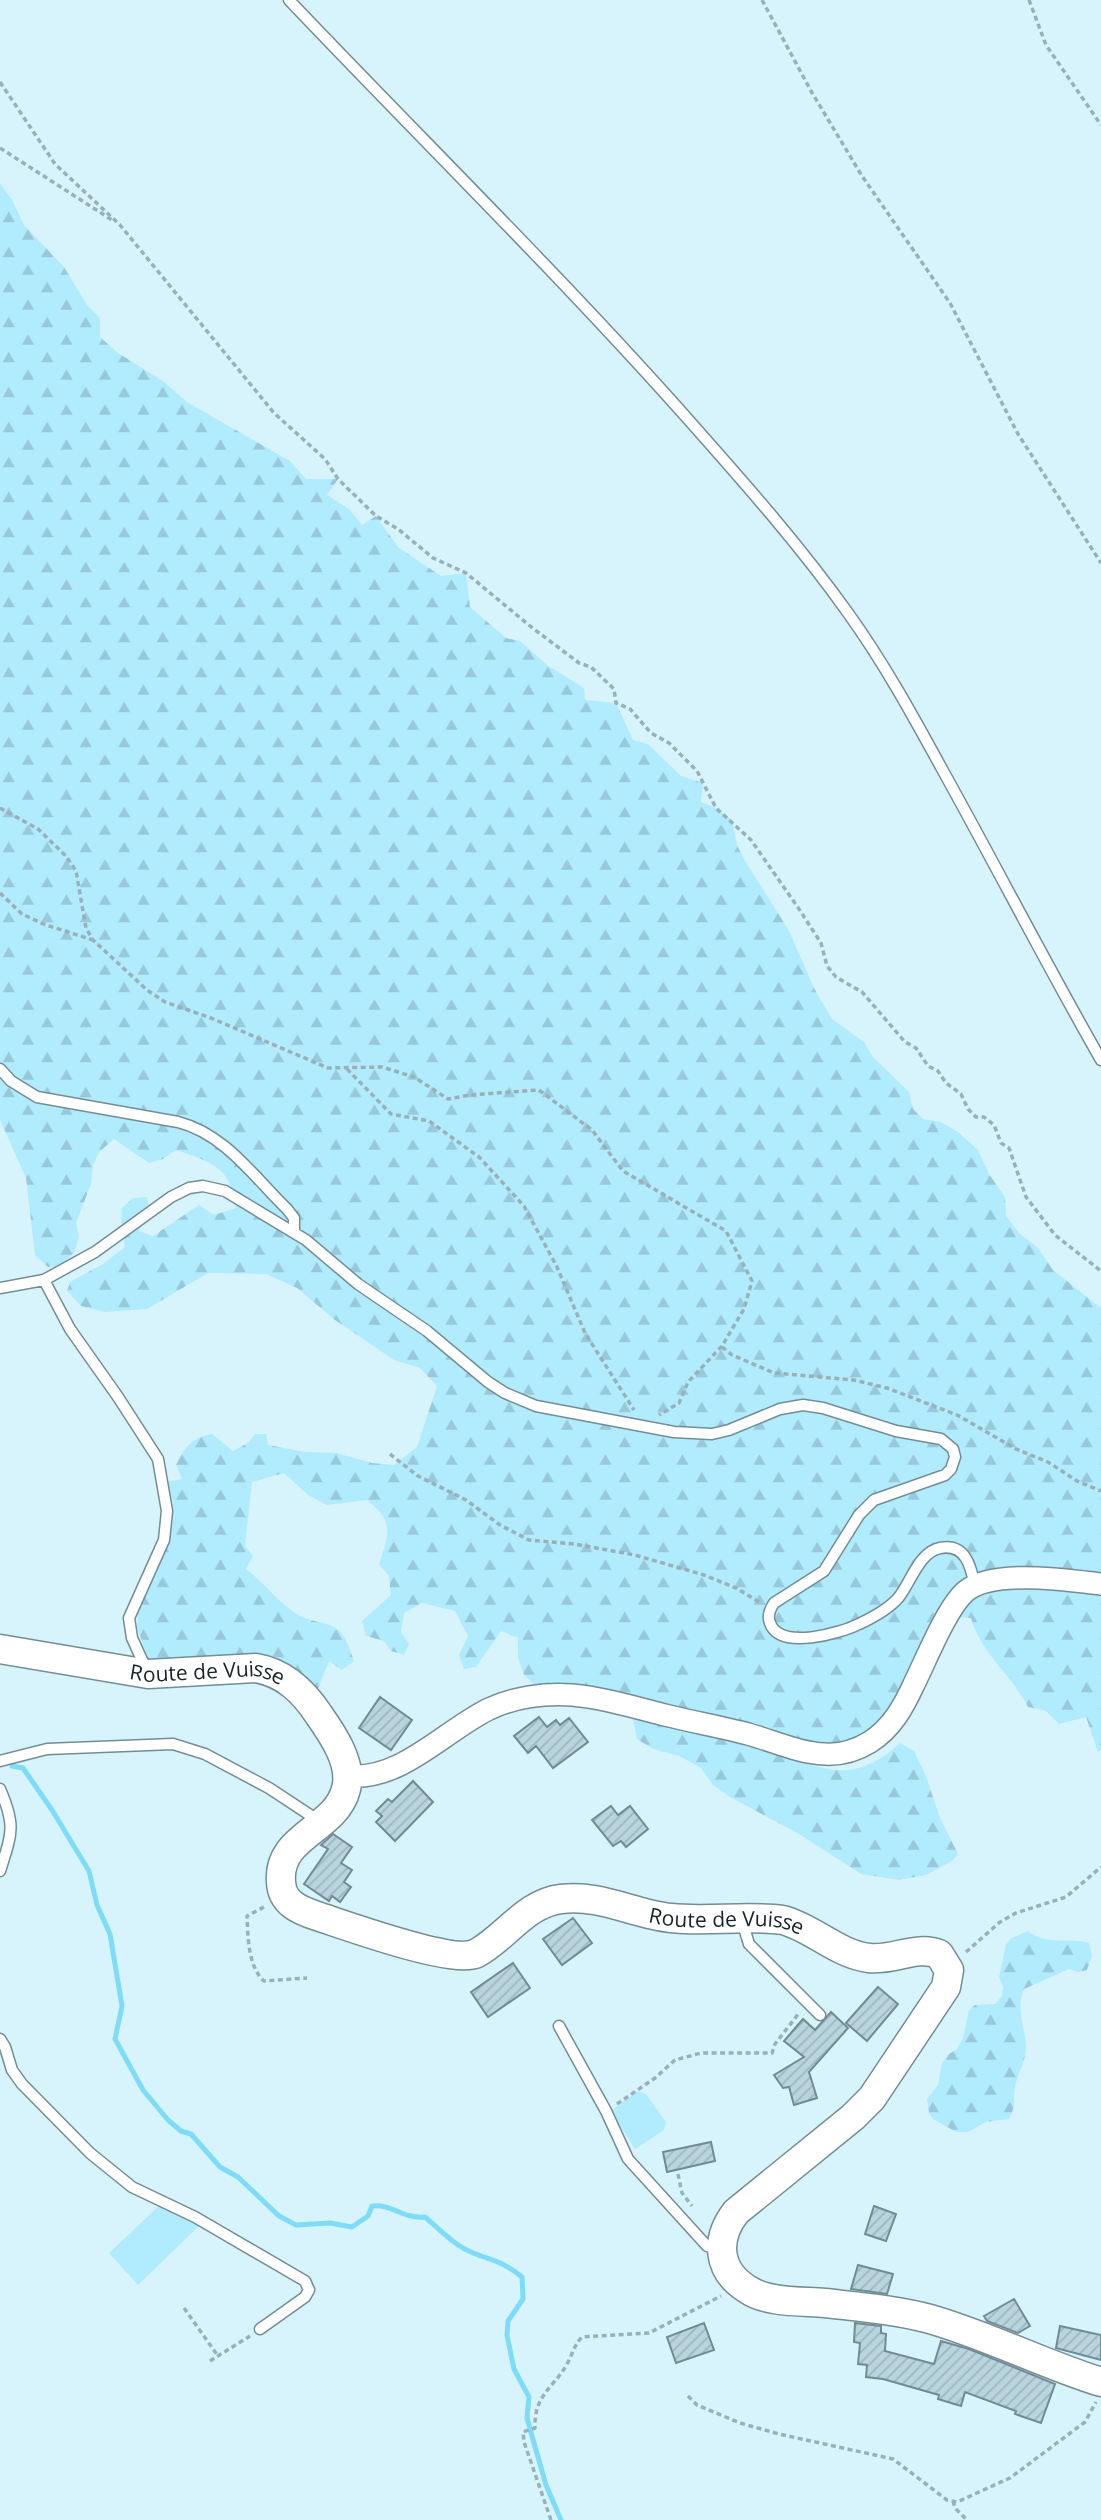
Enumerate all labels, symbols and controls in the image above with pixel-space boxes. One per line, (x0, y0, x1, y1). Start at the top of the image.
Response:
street label: Route de Vuisse (128, 1654, 290, 1691)
street label: Route de Vuisse (646, 1901, 809, 1941)

